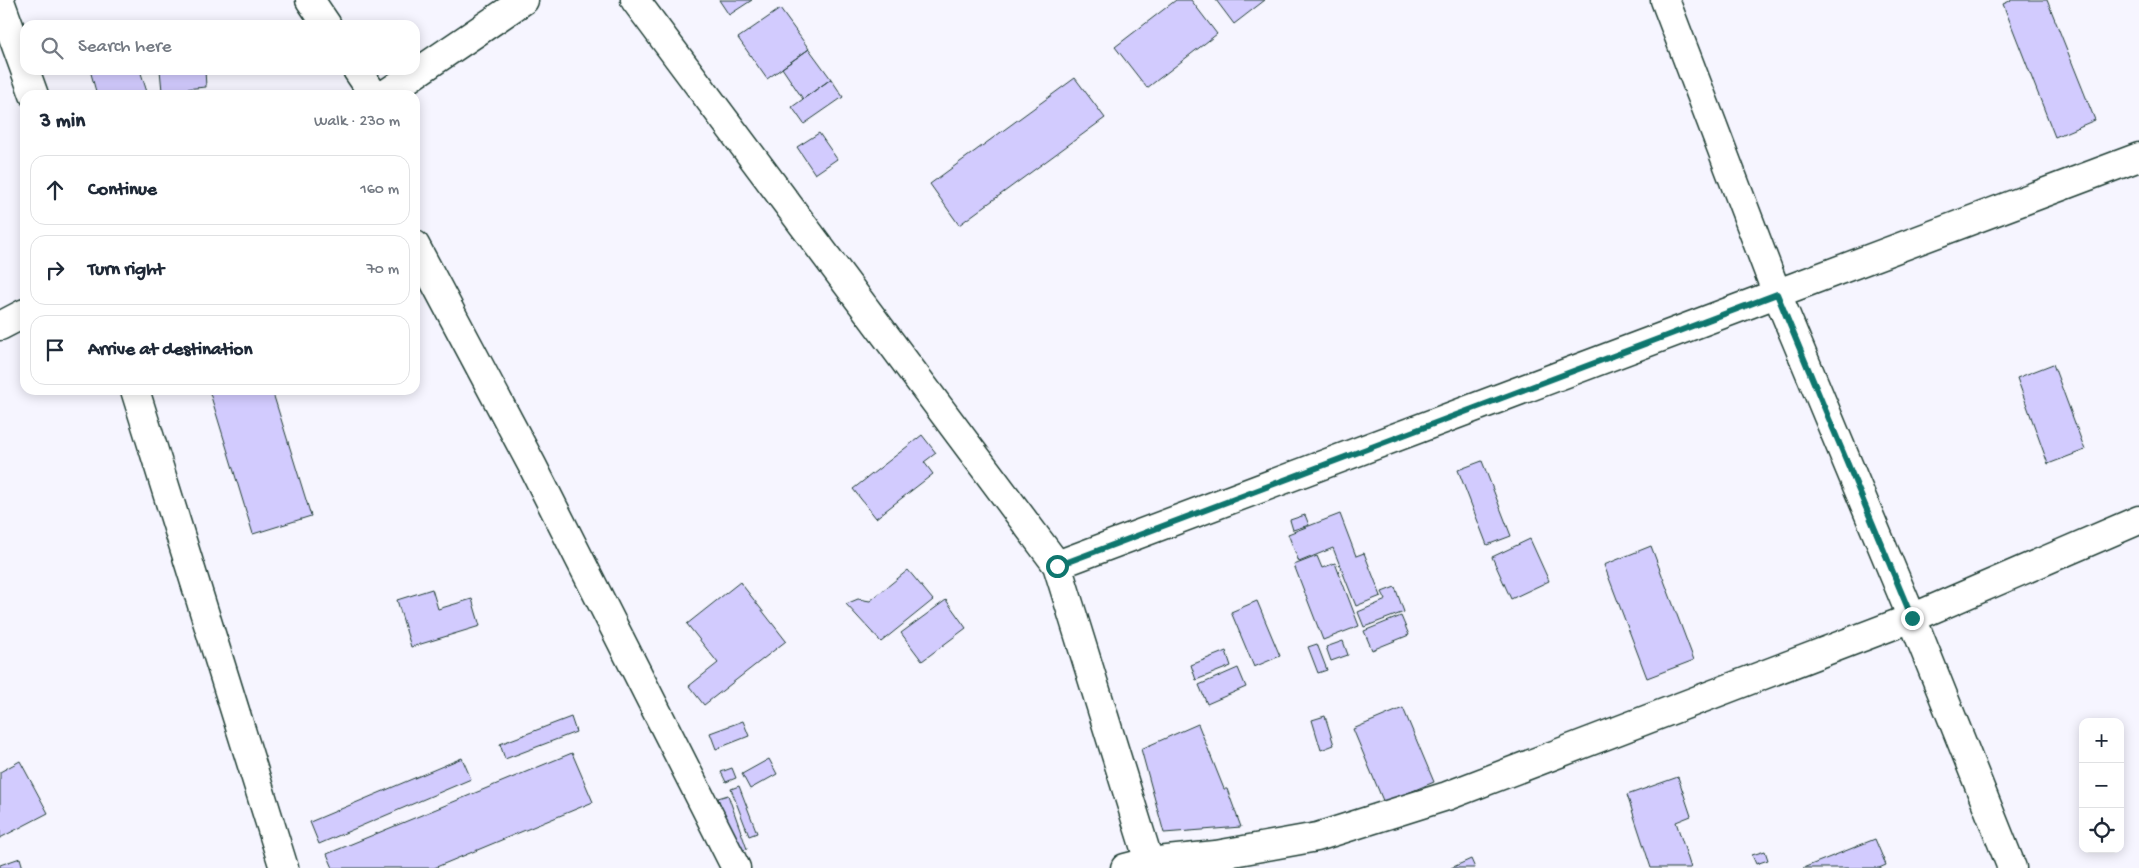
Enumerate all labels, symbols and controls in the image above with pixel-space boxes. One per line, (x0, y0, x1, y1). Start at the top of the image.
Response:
search box (20, 20, 420, 75)
icon: search (38, 34, 66, 62)
text: Search here (78, 36, 172, 59)
text: 3 min (40, 110, 85, 135)
text: Walk · 230 m (314, 113, 400, 132)
icon: ahead (41, 176, 69, 204)
text: Continue (88, 179, 157, 202)
text: 160 m (360, 181, 399, 200)
icon: right (41, 256, 69, 284)
text: Turn right (88, 259, 164, 282)
text: 70 m (366, 261, 399, 280)
icon: arrive (41, 336, 69, 364)
text: Arrive at destination (88, 339, 252, 362)
route start (1046, 555, 1069, 578)
route end (1901, 607, 1924, 630)
map controls (2079, 718, 2124, 853)
button: + (2079, 718, 2124, 763)
button: − (2079, 763, 2124, 808)
button: locate (2079, 808, 2124, 853)

